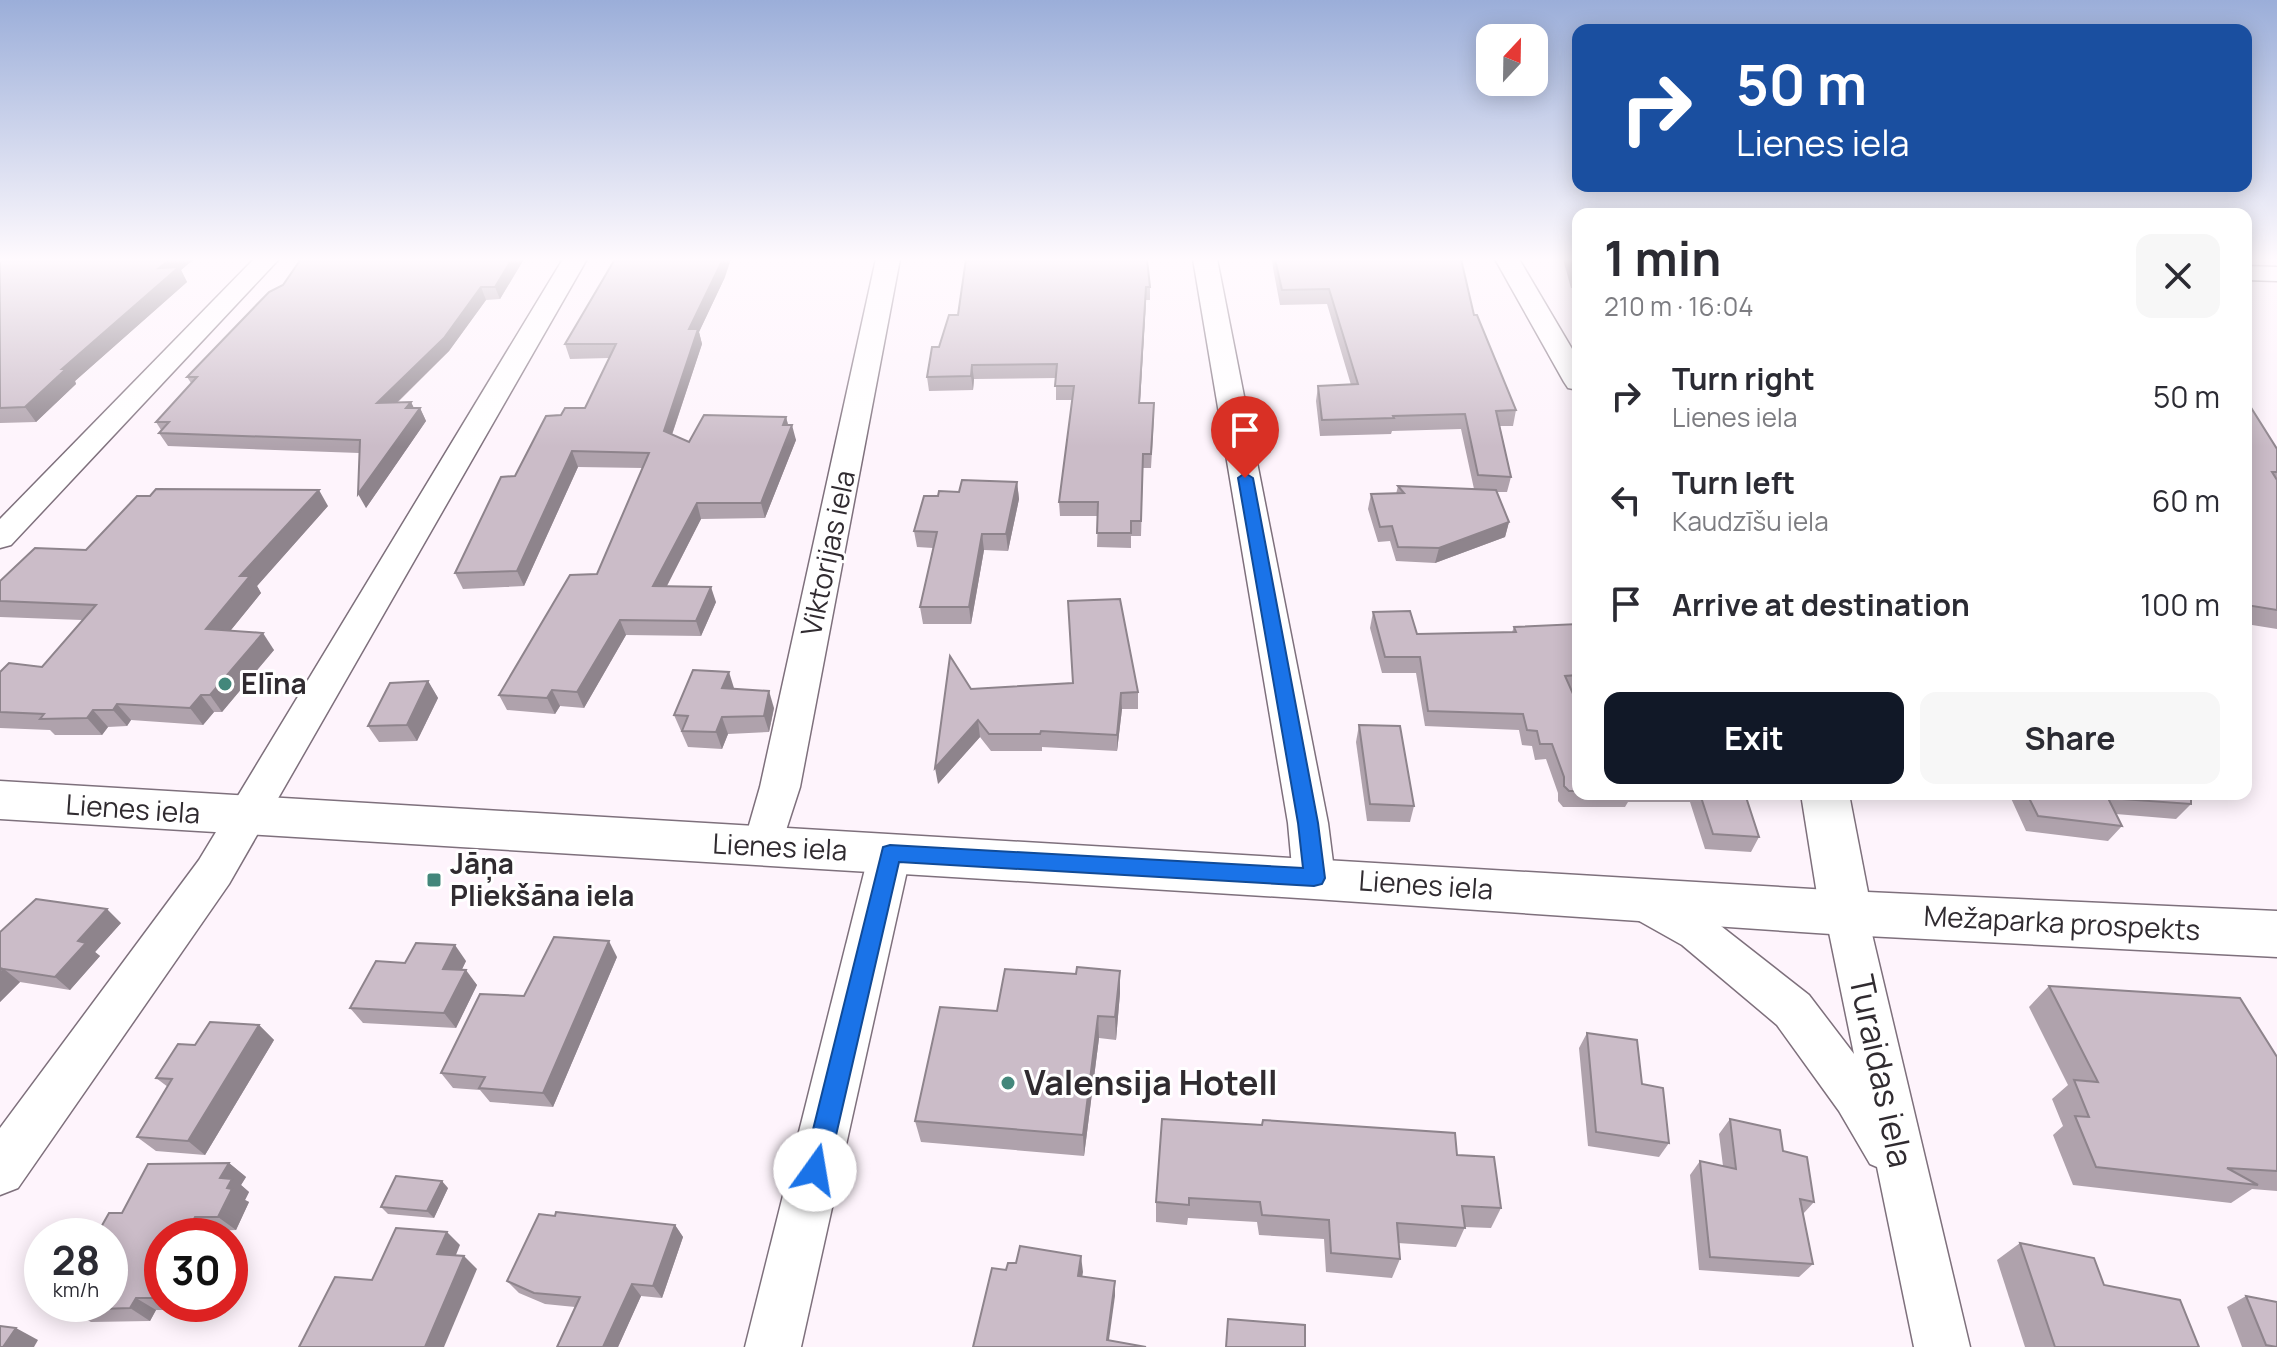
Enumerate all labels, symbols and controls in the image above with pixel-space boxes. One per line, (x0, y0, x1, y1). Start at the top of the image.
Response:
north arrow (1476, 24, 1548, 96)
map controls (1476, 24, 1548, 96)
text: 50 m (1736, 45, 1867, 122)
icon: right (1604, 56, 1708, 160)
text: Lienes iela (1736, 118, 1910, 167)
text: 1 min (1604, 225, 1721, 290)
button: close (2136, 234, 2220, 318)
text: 210 m · 16:04 (1604, 288, 1754, 324)
text: Turn right (1672, 358, 1815, 399)
icon: right (1604, 374, 1648, 418)
text: 50 m (2153, 376, 2220, 417)
pin (1211, 396, 1279, 478)
text: Lienes iela (1672, 399, 1797, 435)
icon: arrive (1223, 408, 1267, 452)
text: Turn left (1672, 462, 1795, 503)
street label: Viktorijas iela (791, 466, 863, 639)
icon: left (1604, 478, 1648, 522)
text: 60 m (2152, 480, 2220, 521)
text: Kaudzīšu iela (1672, 503, 1829, 539)
icon: arrive (1604, 582, 1648, 626)
text: Arrive at destination (1672, 584, 1970, 625)
text: 100 m (2140, 584, 2220, 625)
place label: Elīna (241, 664, 307, 702)
marker: Elīna (216, 675, 234, 693)
button: Exit (1604, 692, 1904, 784)
button: Share (1920, 692, 2220, 784)
street label: Lienes iela (64, 784, 202, 832)
street label: Lienes iela (712, 823, 848, 869)
place label: Jāņa Pliekšāna iela (450, 844, 634, 914)
street label: Lienes iela (1357, 860, 1495, 908)
marker: Jāņa Pliekšāna iela (425, 871, 443, 889)
street label: Mežaparka prospekts (1923, 896, 2201, 948)
street label: Turaidas iela (1839, 970, 1925, 1171)
place label: Valensija Hotell (1024, 1059, 1278, 1105)
marker: Valensija Hotell (999, 1074, 1017, 1092)
position arrow (773, 1128, 857, 1212)
speed limit sign: 30 (144, 1218, 248, 1322)
text: 28 (52, 1232, 100, 1287)
text: km/h (53, 1276, 99, 1303)

